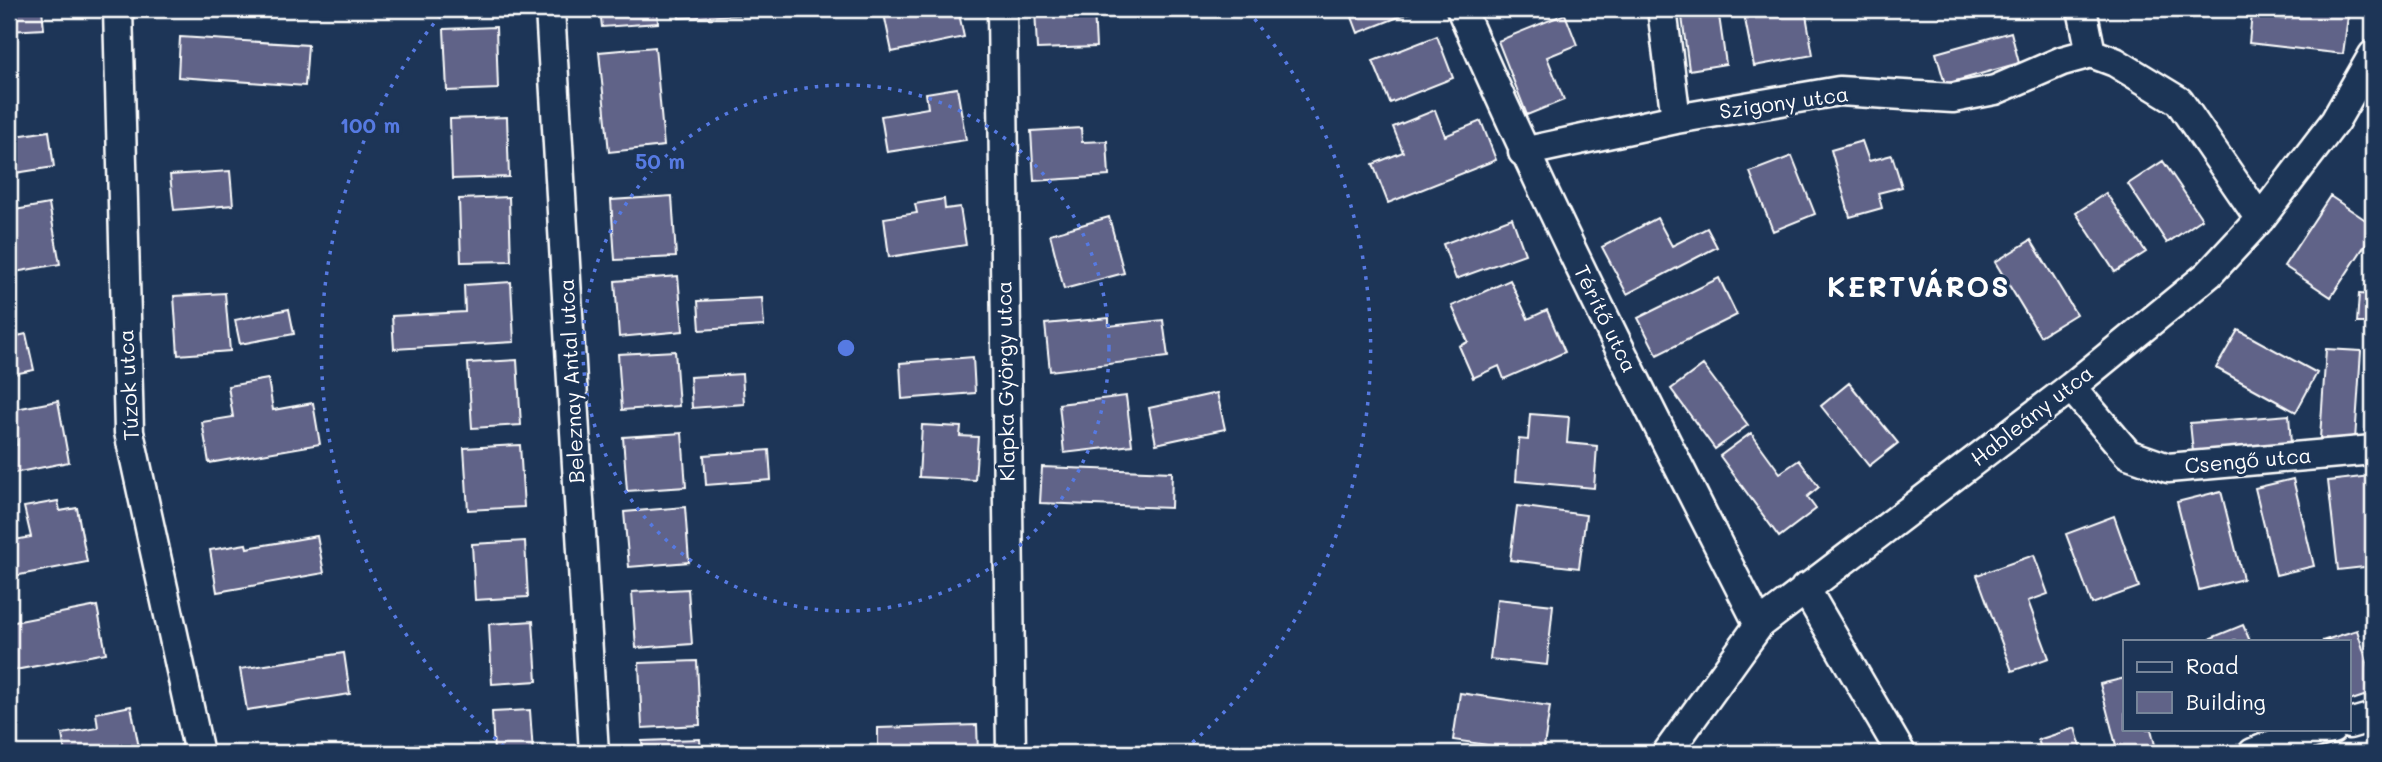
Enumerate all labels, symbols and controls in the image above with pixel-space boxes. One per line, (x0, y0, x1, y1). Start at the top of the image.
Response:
street label: Szigony utca (1718, 79, 1850, 124)
text: 100 m (340, 111, 400, 138)
text: 50 m (635, 147, 685, 174)
street label: Térítő utca (1569, 260, 1644, 377)
district label: KERTVÁROS (1827, 268, 2011, 304)
street label: Beleznay Antal utca (552, 278, 589, 484)
street label: Klapka György utca (989, 281, 1020, 482)
street label: Túzok utca (111, 329, 144, 441)
centre of rings (834, 336, 858, 360)
street label: Hableány utca (1964, 359, 2098, 471)
street label: Csengő utca (2183, 441, 2312, 479)
legend (2123, 640, 2350, 730)
text: Road (2186, 652, 2238, 679)
text: Building (2186, 688, 2266, 715)

